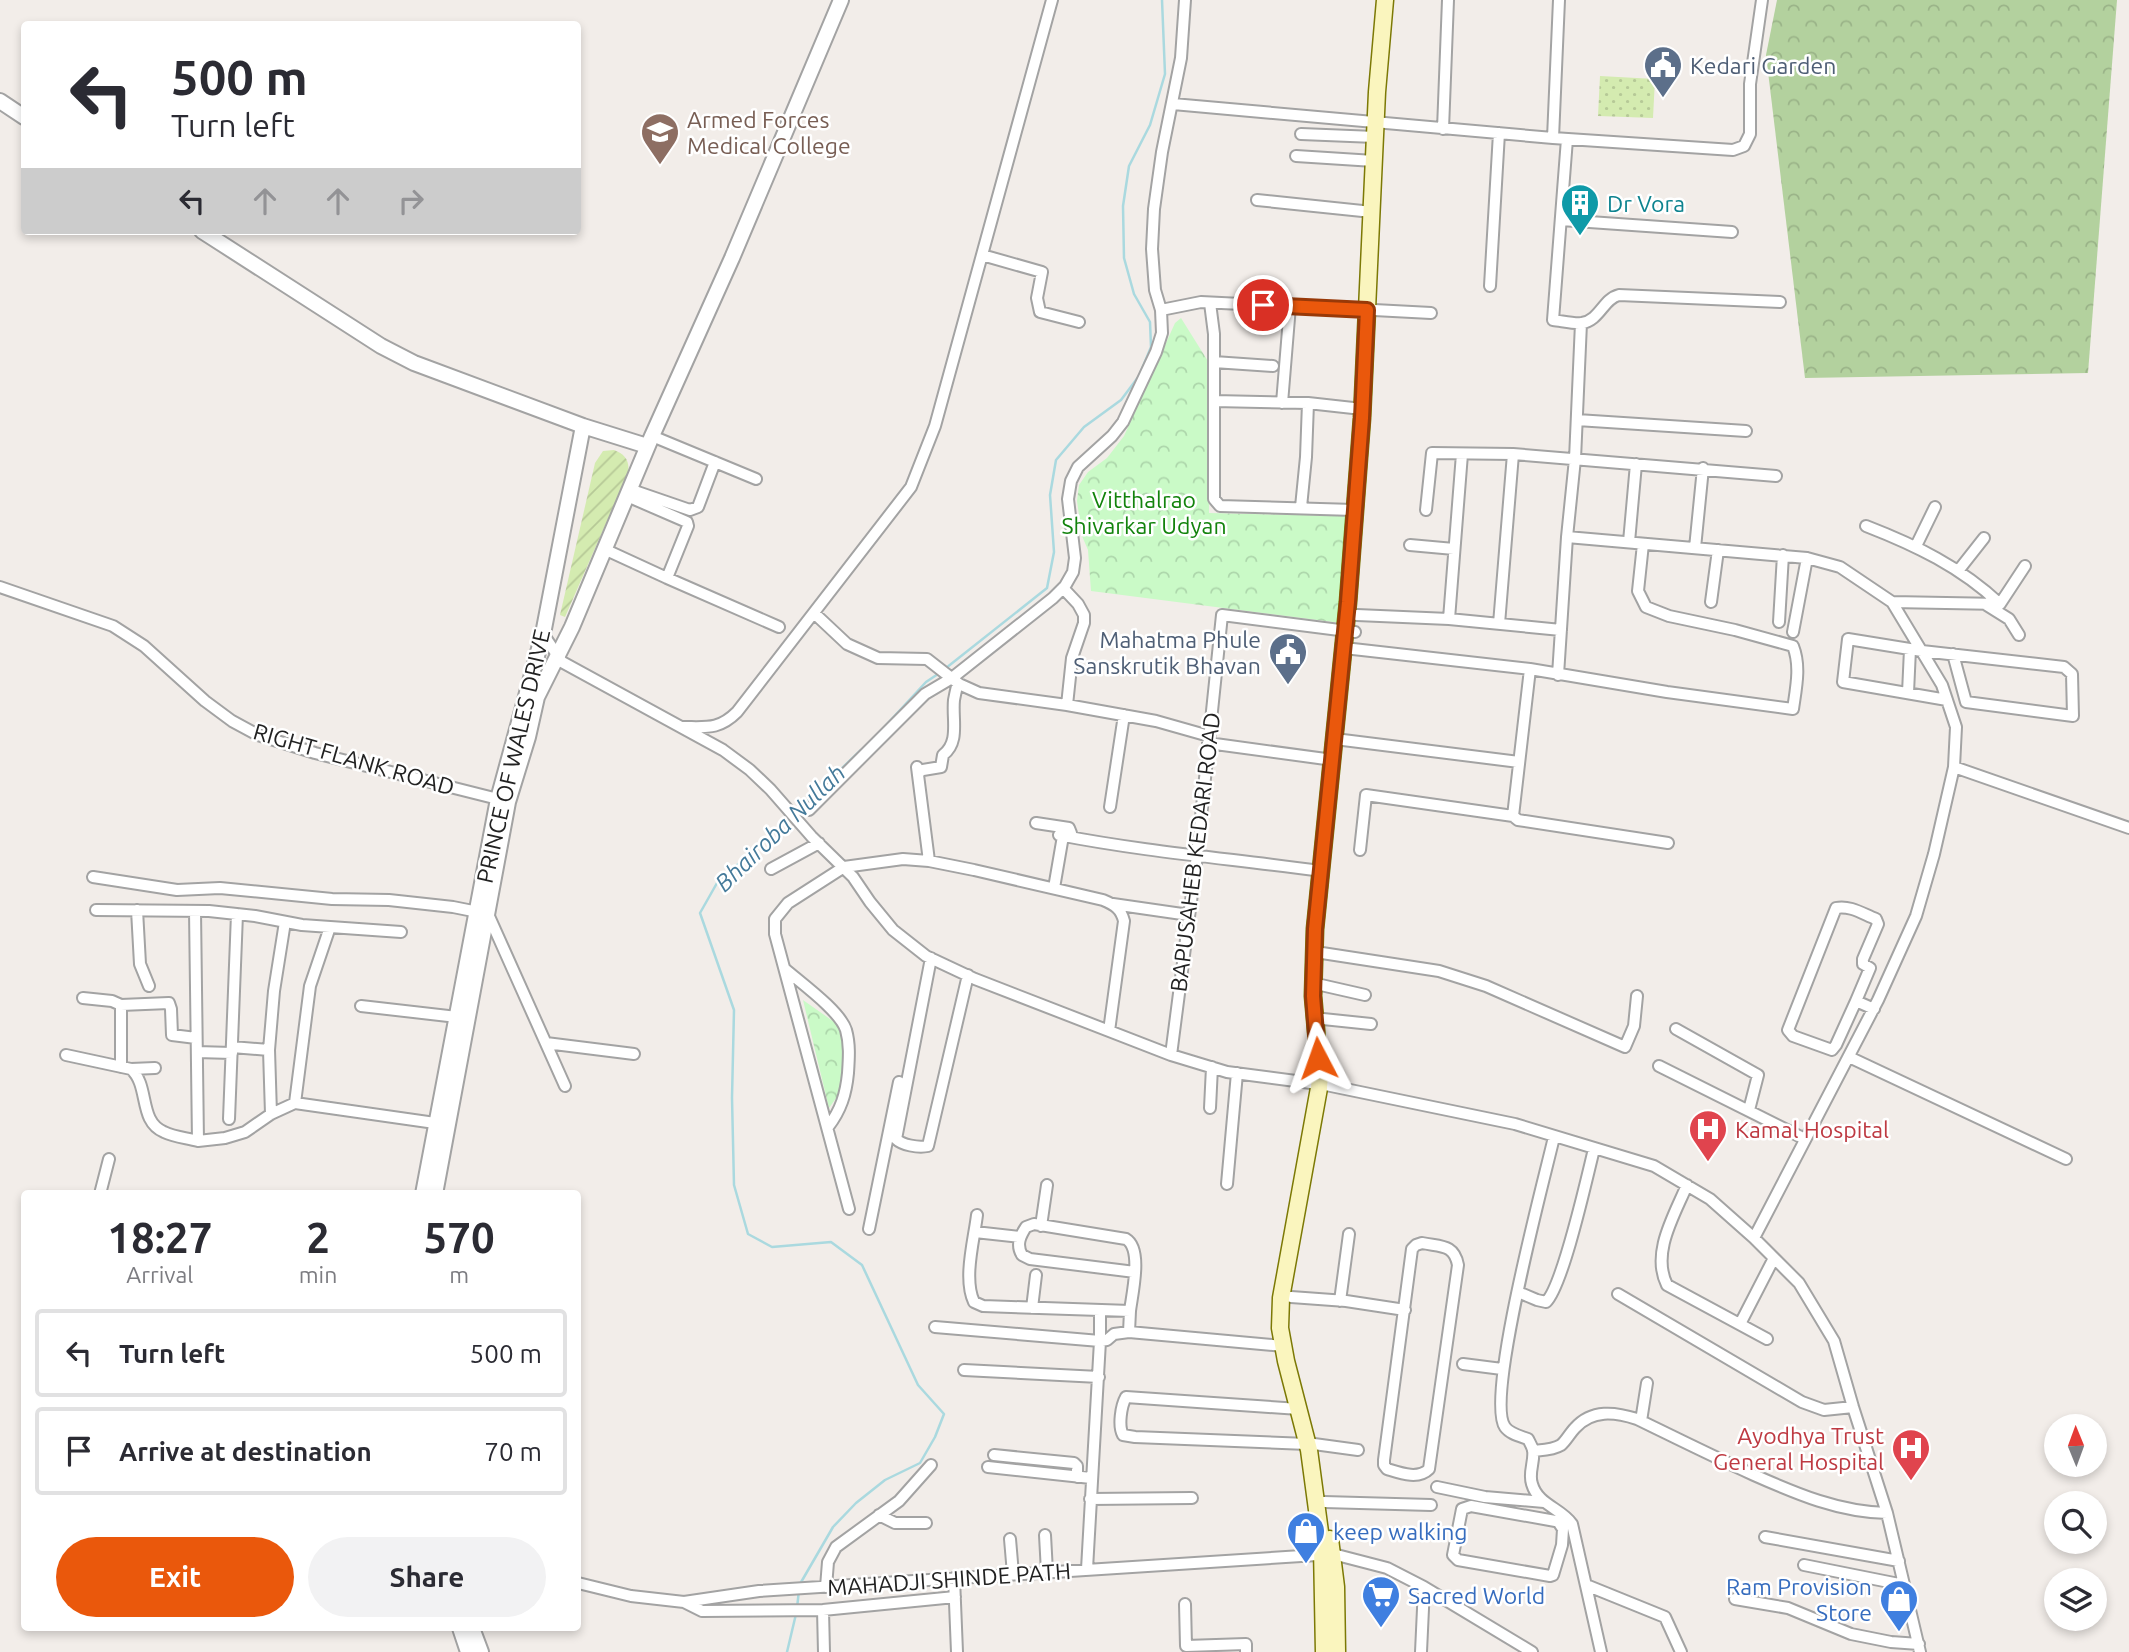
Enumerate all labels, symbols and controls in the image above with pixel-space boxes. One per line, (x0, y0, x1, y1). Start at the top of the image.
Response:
public building icon: Kedari Garden (1642, 44, 1684, 99)
icon: left (56, 49, 147, 140)
text: 500 m (171, 49, 308, 104)
place label: Kedari Garden (1690, 53, 1836, 78)
text: Turn left (171, 107, 295, 143)
place label: Armed Forces Medical College (687, 107, 851, 158)
school or university icon: Armed Forces Medical College (639, 111, 681, 166)
icon: left (173, 182, 211, 220)
icon: ahead (246, 182, 284, 220)
icon: ahead (319, 182, 357, 220)
icon: right (392, 182, 430, 220)
building icon: Dr Vora (1559, 182, 1601, 237)
place label: Dr Vora (1607, 191, 1685, 216)
pin (1233, 275, 1293, 335)
icon: arrive (1244, 286, 1282, 324)
park label: Vitthalrao Shivarkar Udyan (1061, 487, 1227, 538)
street label: PRINCE OF WALES DRIVE (472, 627, 554, 885)
place label: Mahatma Phule Sanskrutik Bhavan (1073, 627, 1261, 678)
public building icon: Mahatma Phule Sanskrutik Bhavan (1267, 631, 1309, 686)
street label: BAPUSAHEB KEDARI ROAD (1165, 711, 1225, 993)
street label: RIGHT FLANK ROAD (251, 718, 457, 800)
water label: Bhairoba Nullah (709, 759, 851, 897)
position arrow (1281, 1021, 1355, 1095)
hospital icon: Kamal Hospital (1687, 1108, 1729, 1163)
place label: Kamal Hospital (1735, 1117, 1889, 1142)
text: 18:27 (107, 1214, 212, 1261)
text: 2 (306, 1214, 330, 1261)
text: 570 (424, 1214, 495, 1261)
text: Arrival (126, 1262, 193, 1287)
text: min (299, 1262, 337, 1287)
text: m (449, 1262, 469, 1287)
icon: left (60, 1334, 98, 1372)
text: Turn left (119, 1339, 225, 1368)
text: 500 m (470, 1339, 542, 1368)
north arrow (2044, 1414, 2107, 1477)
map controls (2044, 1414, 2107, 1631)
place label: Ayodhya Trust General Hospital (1713, 1423, 1884, 1474)
hospital icon: Ayodhya Trust General Hospital (1890, 1427, 1932, 1482)
icon: arrive (60, 1432, 98, 1470)
text: Arrive at destination (119, 1437, 372, 1466)
text: 70 m (484, 1437, 542, 1466)
button: search (2044, 1491, 2107, 1554)
shop icon: keep walking (1285, 1510, 1327, 1565)
place label: keep walking (1333, 1519, 1468, 1544)
button: Exit (56, 1537, 294, 1617)
button: Share (308, 1537, 546, 1617)
street label: MAHADJI SHINDE PATH (826, 1558, 1072, 1600)
button: layers (2044, 1568, 2107, 1631)
supermarket icon: Sacred World (1360, 1574, 1402, 1629)
place label: Ram Provision Store (1726, 1574, 1872, 1625)
shop icon: Ram Provision Store (1878, 1578, 1920, 1633)
place label: Sacred World (1408, 1583, 1545, 1608)

